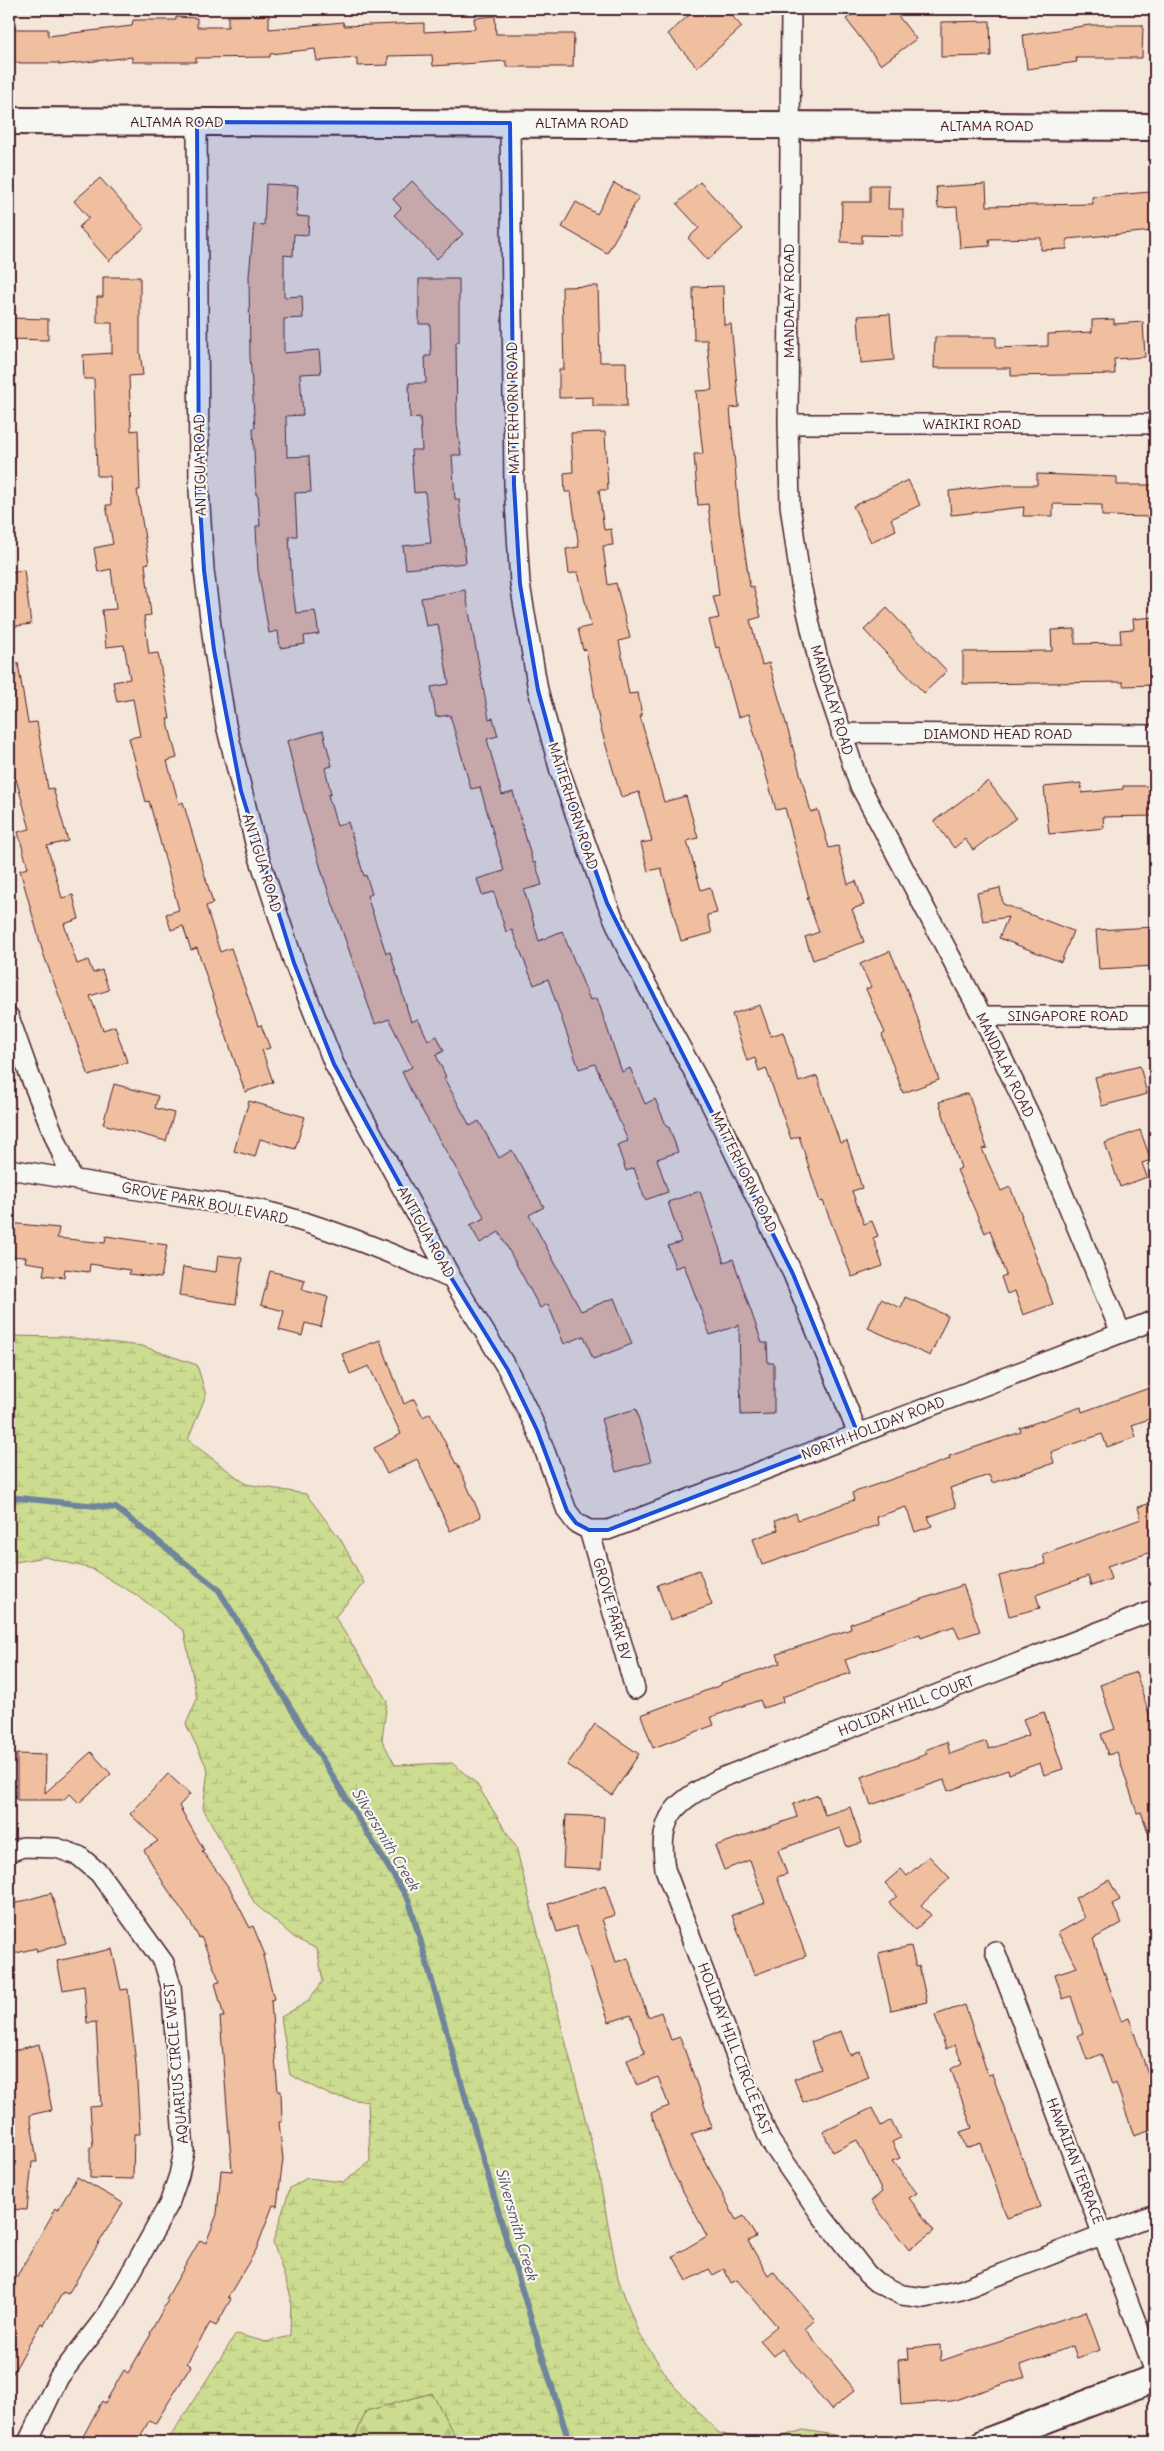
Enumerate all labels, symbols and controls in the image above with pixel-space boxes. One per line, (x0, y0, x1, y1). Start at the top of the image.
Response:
street label: ALTAMA ROAD (130, 113, 224, 131)
street label: ALTAMA ROAD (535, 114, 629, 132)
street label: ALTAMA ROAD (940, 117, 1034, 135)
street label: MANDALAY ROAD (780, 244, 798, 358)
street label: MATTERHORN ROAD (503, 341, 523, 475)
street label: ANTIGUA ROAD (190, 414, 210, 516)
street label: WAIKIKI ROAD (923, 415, 1022, 433)
street label: MANDALAY ROAD (807, 643, 857, 758)
street label: DIAMOND HEAD ROAD (924, 725, 1073, 743)
street label: MATTERHORN ROAD (544, 740, 602, 872)
street label: ANTIGUA ROAD (238, 811, 286, 915)
street label: SINGAPORE ROAD (1008, 1007, 1129, 1025)
street label: MANDALAY ROAD (972, 1010, 1038, 1121)
street label: MATTERHORN ROAD (707, 1108, 781, 1236)
street label: GROVE PARK BOULEVARD (120, 1178, 290, 1228)
street label: ANTIGUA ROAD (393, 1183, 459, 1281)
street label: NORTH HOLIDAY ROAD (799, 1392, 947, 1464)
street label: GROVE PARK BV (589, 1556, 635, 1663)
street label: HOLIDAY HILL COURT (836, 1672, 976, 1740)
water label: Silversmith Creek (348, 1784, 425, 1895)
street label: HOLIDAY HILL CIRCLE EAST (694, 1960, 776, 2138)
street label: AQUARIUS CIRCLE WEST (160, 1981, 192, 2145)
street label: HAWAIIAN TERRACE (1043, 2095, 1107, 2227)
water label: Silversmith Creek (492, 2165, 543, 2284)

